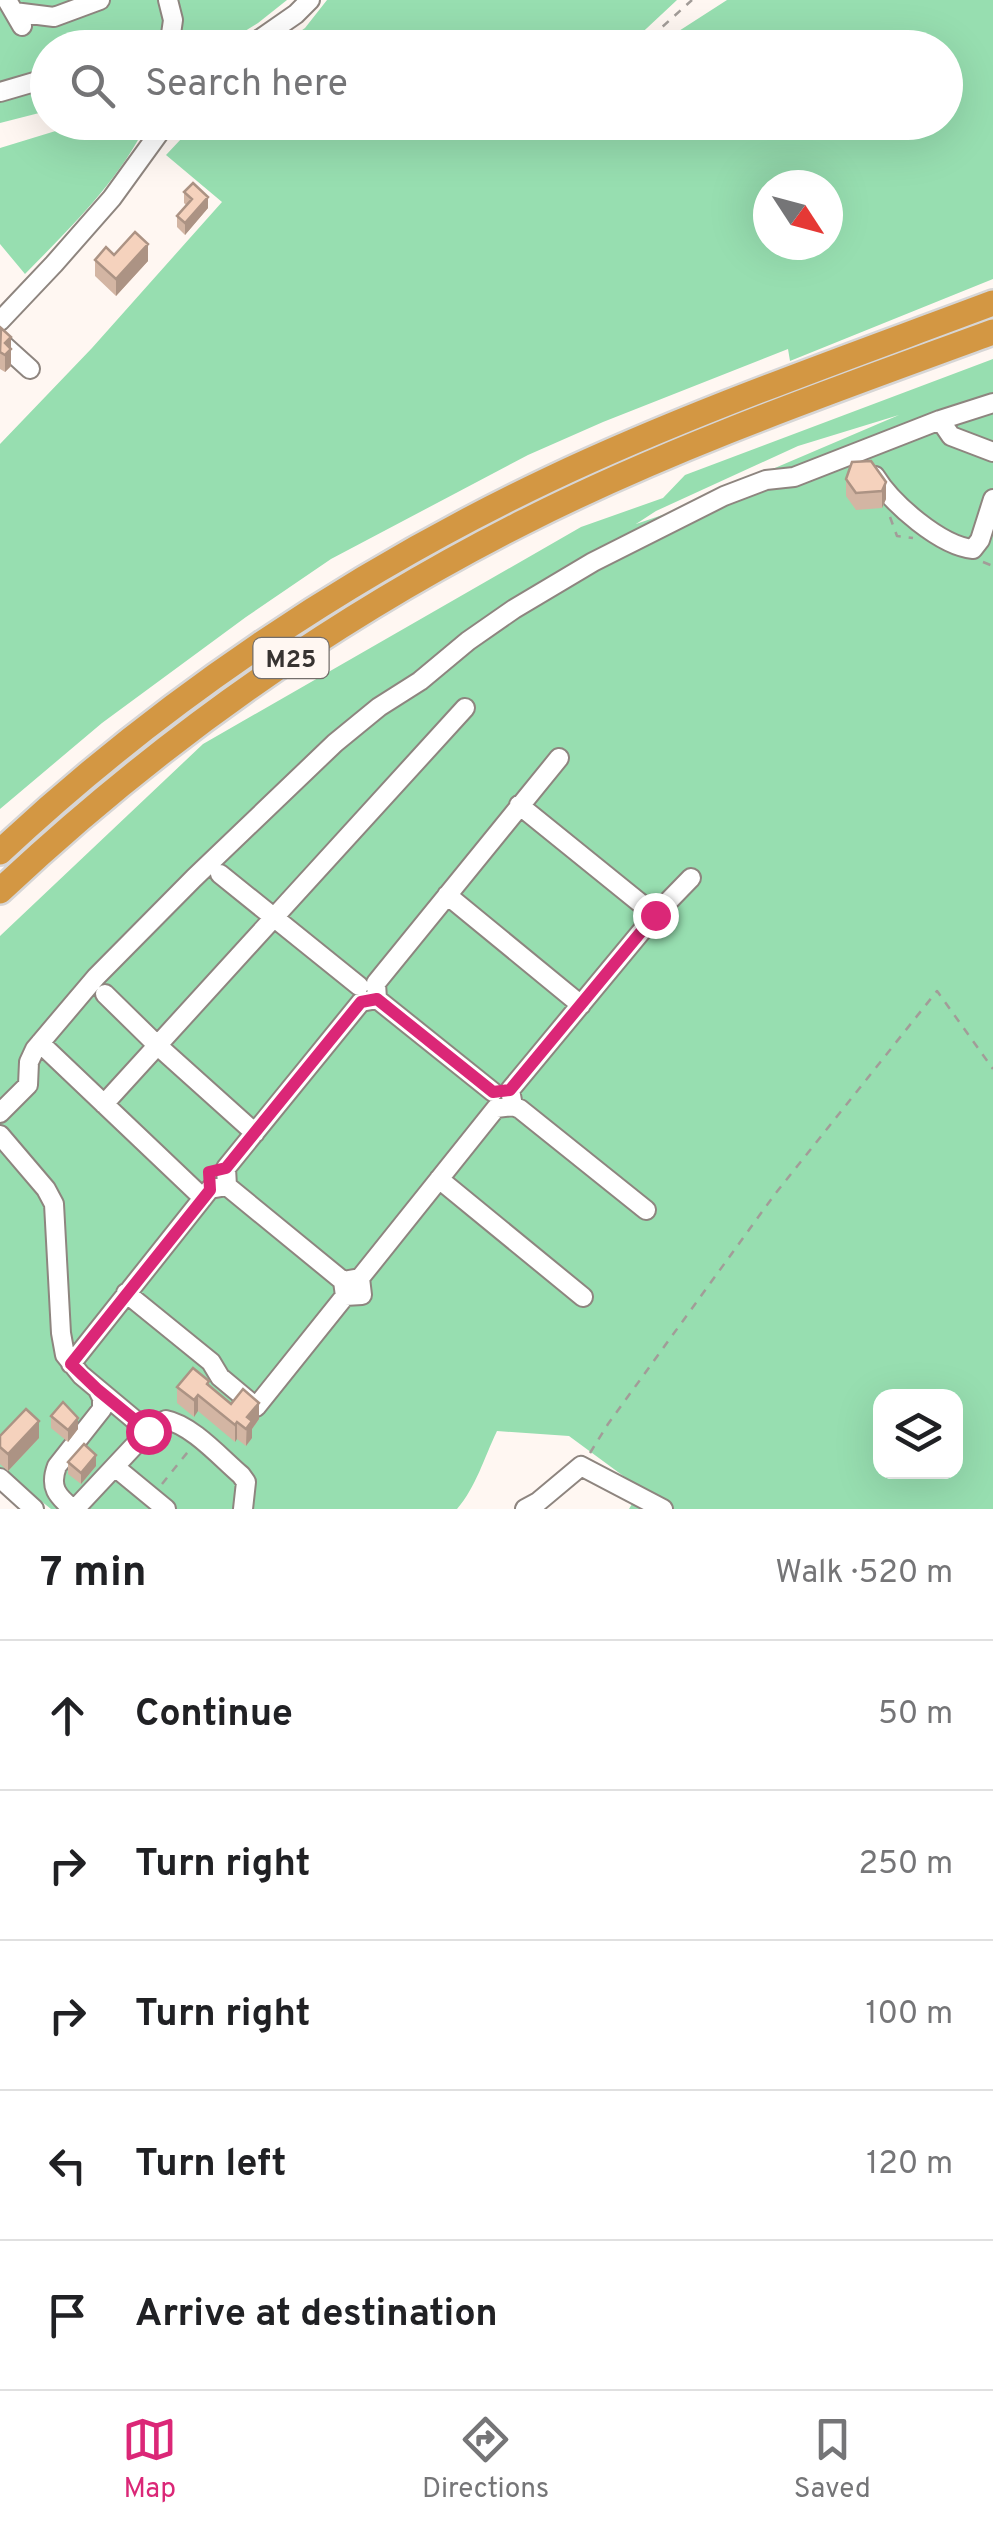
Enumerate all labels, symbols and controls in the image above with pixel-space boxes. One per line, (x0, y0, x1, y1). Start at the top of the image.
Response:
search box (30, 30, 963, 140)
icon: search (65, 58, 120, 113)
text: Search here (145, 61, 348, 110)
north arrow (753, 170, 843, 260)
road number: M25 (254, 638, 328, 678)
route end (633, 893, 679, 939)
map controls (873, 1389, 963, 1479)
button: layers (873, 1389, 963, 1479)
route start (126, 1409, 172, 1455)
text: 7 min (40, 1548, 147, 1601)
text: Walk · 520 m (775, 1554, 953, 1594)
icon: ahead (40, 1688, 95, 1743)
text: Continue (135, 1691, 293, 1740)
text: 50 m (878, 1695, 953, 1735)
icon: right (40, 1838, 95, 1893)
text: Turn right (135, 1841, 310, 1890)
text: 250 m (858, 1845, 953, 1885)
icon: right (40, 1988, 95, 2043)
text: Turn right (135, 1991, 310, 2040)
text: 100 m (866, 1995, 953, 2035)
icon: left (40, 2138, 95, 2193)
text: Turn left (135, 2141, 287, 2190)
text: 120 m (866, 2145, 953, 2185)
icon: arrive (40, 2288, 95, 2343)
text: Arrive at destination (135, 2291, 498, 2340)
tab: Map (122, 2412, 177, 2508)
tab: Directions (422, 2412, 549, 2508)
tab: Saved (794, 2412, 871, 2508)

